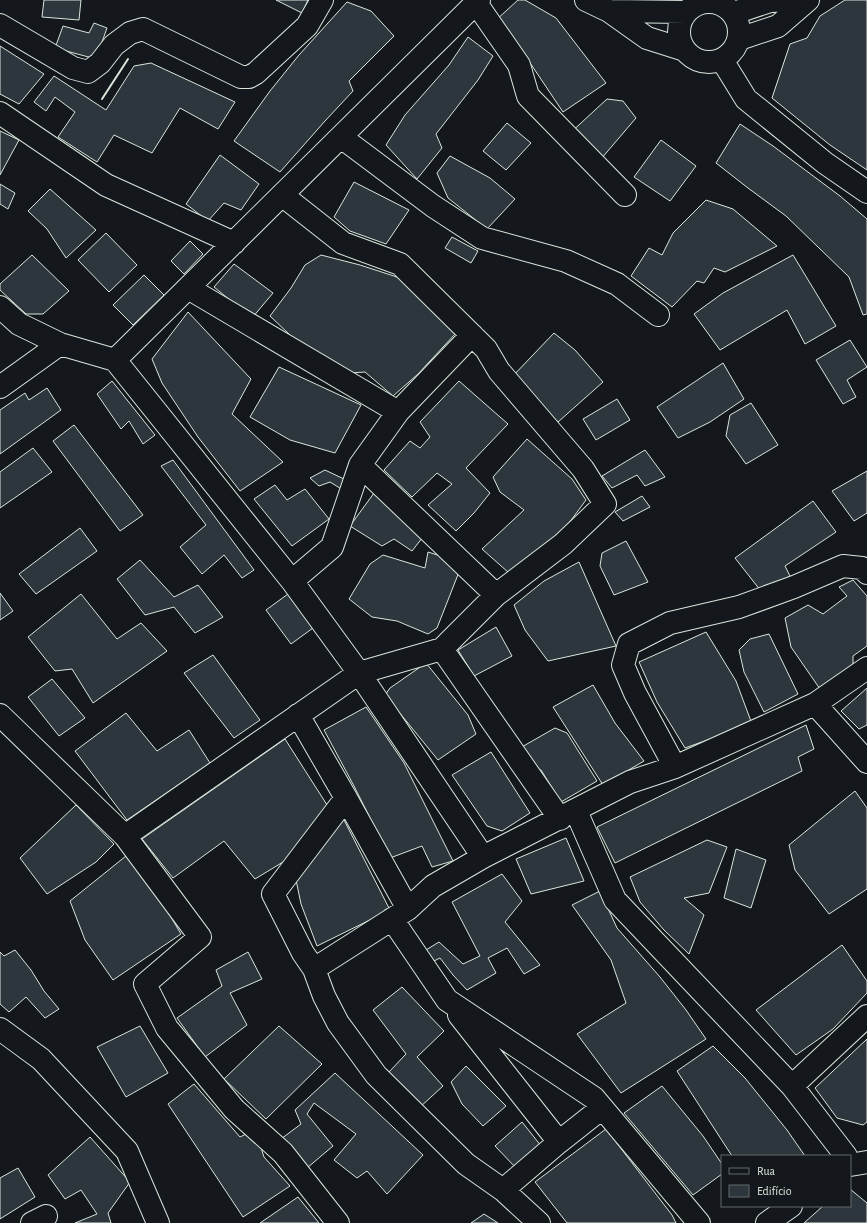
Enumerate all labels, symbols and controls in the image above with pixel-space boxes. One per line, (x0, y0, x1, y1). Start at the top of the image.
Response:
legend (721, 1155, 851, 1207)
text: Rua (757, 1165, 776, 1177)
text: Edifício (757, 1185, 792, 1197)

